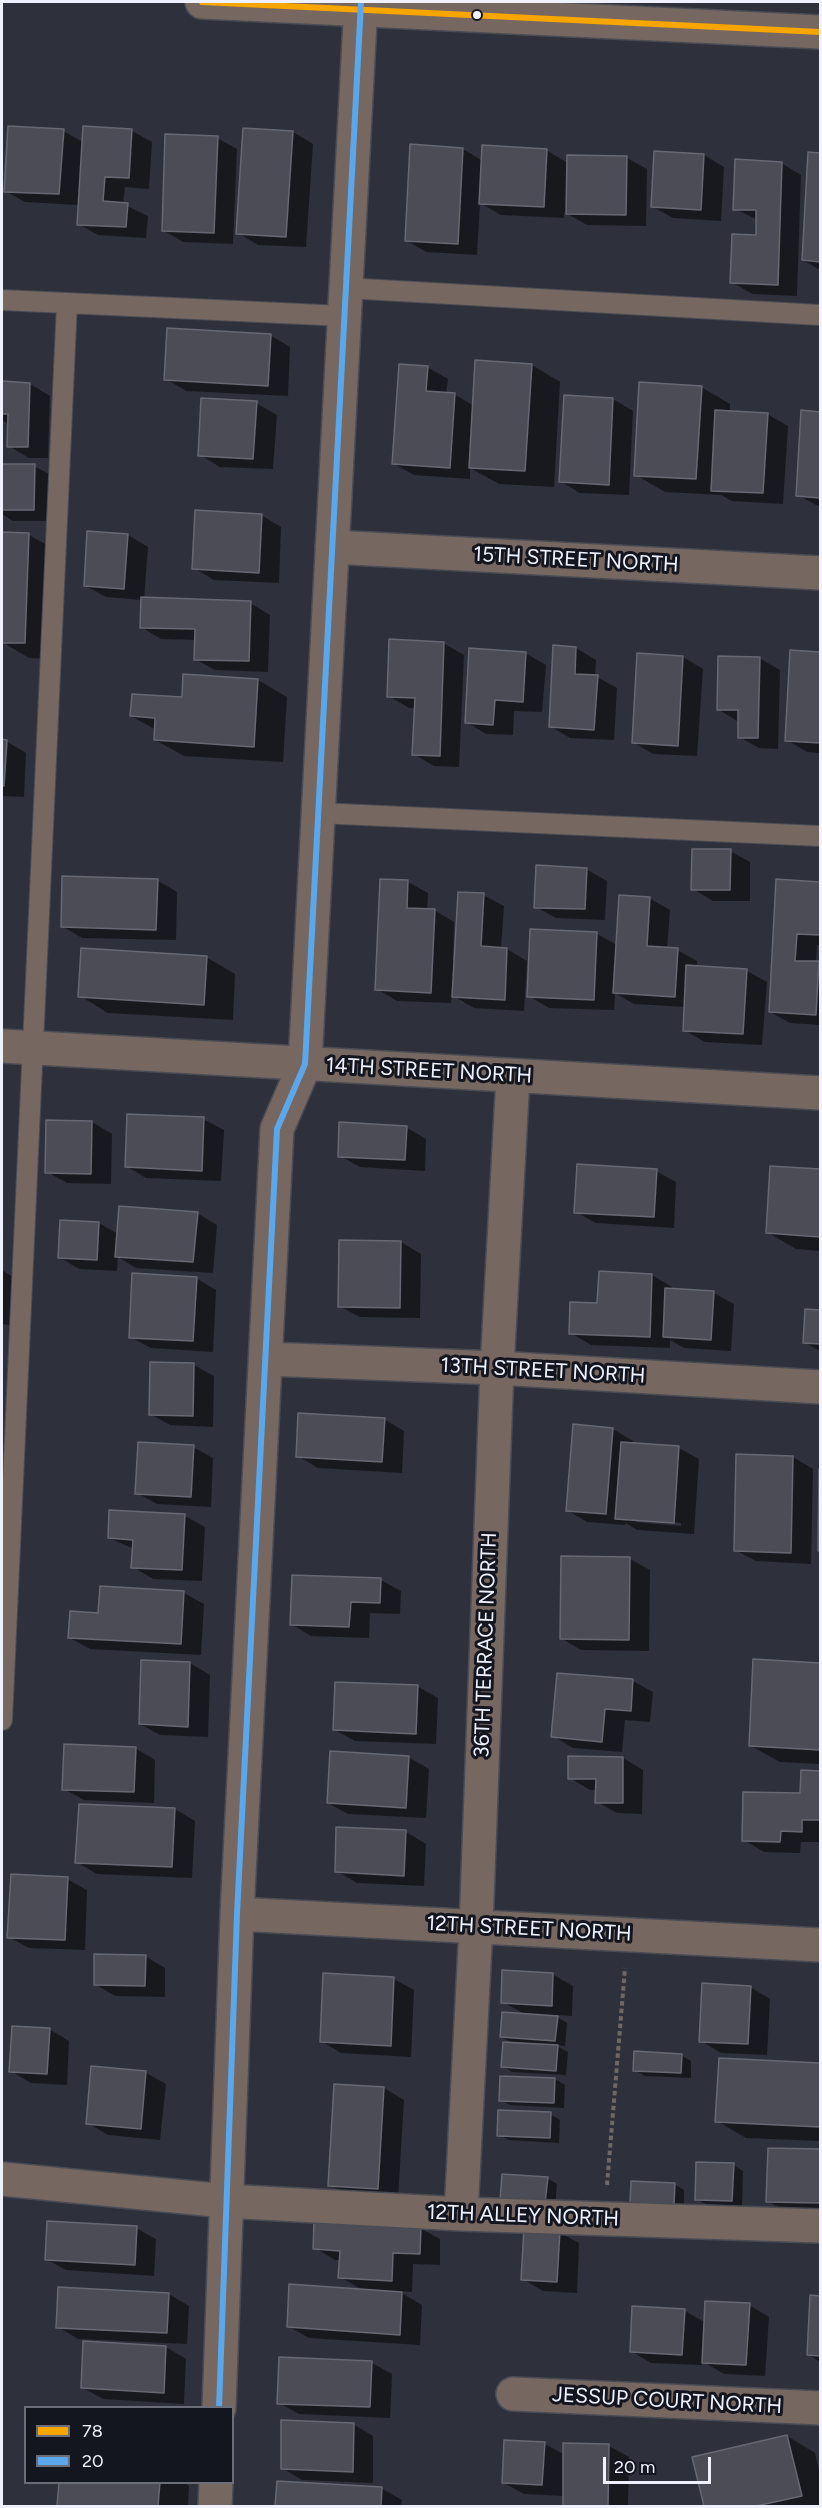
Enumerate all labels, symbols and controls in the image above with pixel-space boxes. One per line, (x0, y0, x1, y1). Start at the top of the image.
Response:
unlabelled marker (471, 9, 483, 21)
street label: 15TH STREET NORTH (473, 542, 679, 578)
street label: 14TH STREET NORTH (325, 1053, 533, 1089)
street label: 13TH STREET NORTH (440, 1353, 646, 1389)
street label: 36TH TERRACE NORTH (469, 1532, 503, 1758)
street label: 12TH STREET NORTH (426, 1911, 632, 1947)
street label: 12TH ALLEY NORTH (426, 2200, 620, 2232)
street label: JESSUP COURT NORTH (551, 2382, 783, 2420)
legend (24, 2406, 234, 2484)
text: 78 (82, 2420, 103, 2442)
scale bar (606, 2445, 714, 2483)
text: 20 (82, 2450, 104, 2472)
text: 20 m (614, 2456, 655, 2478)

